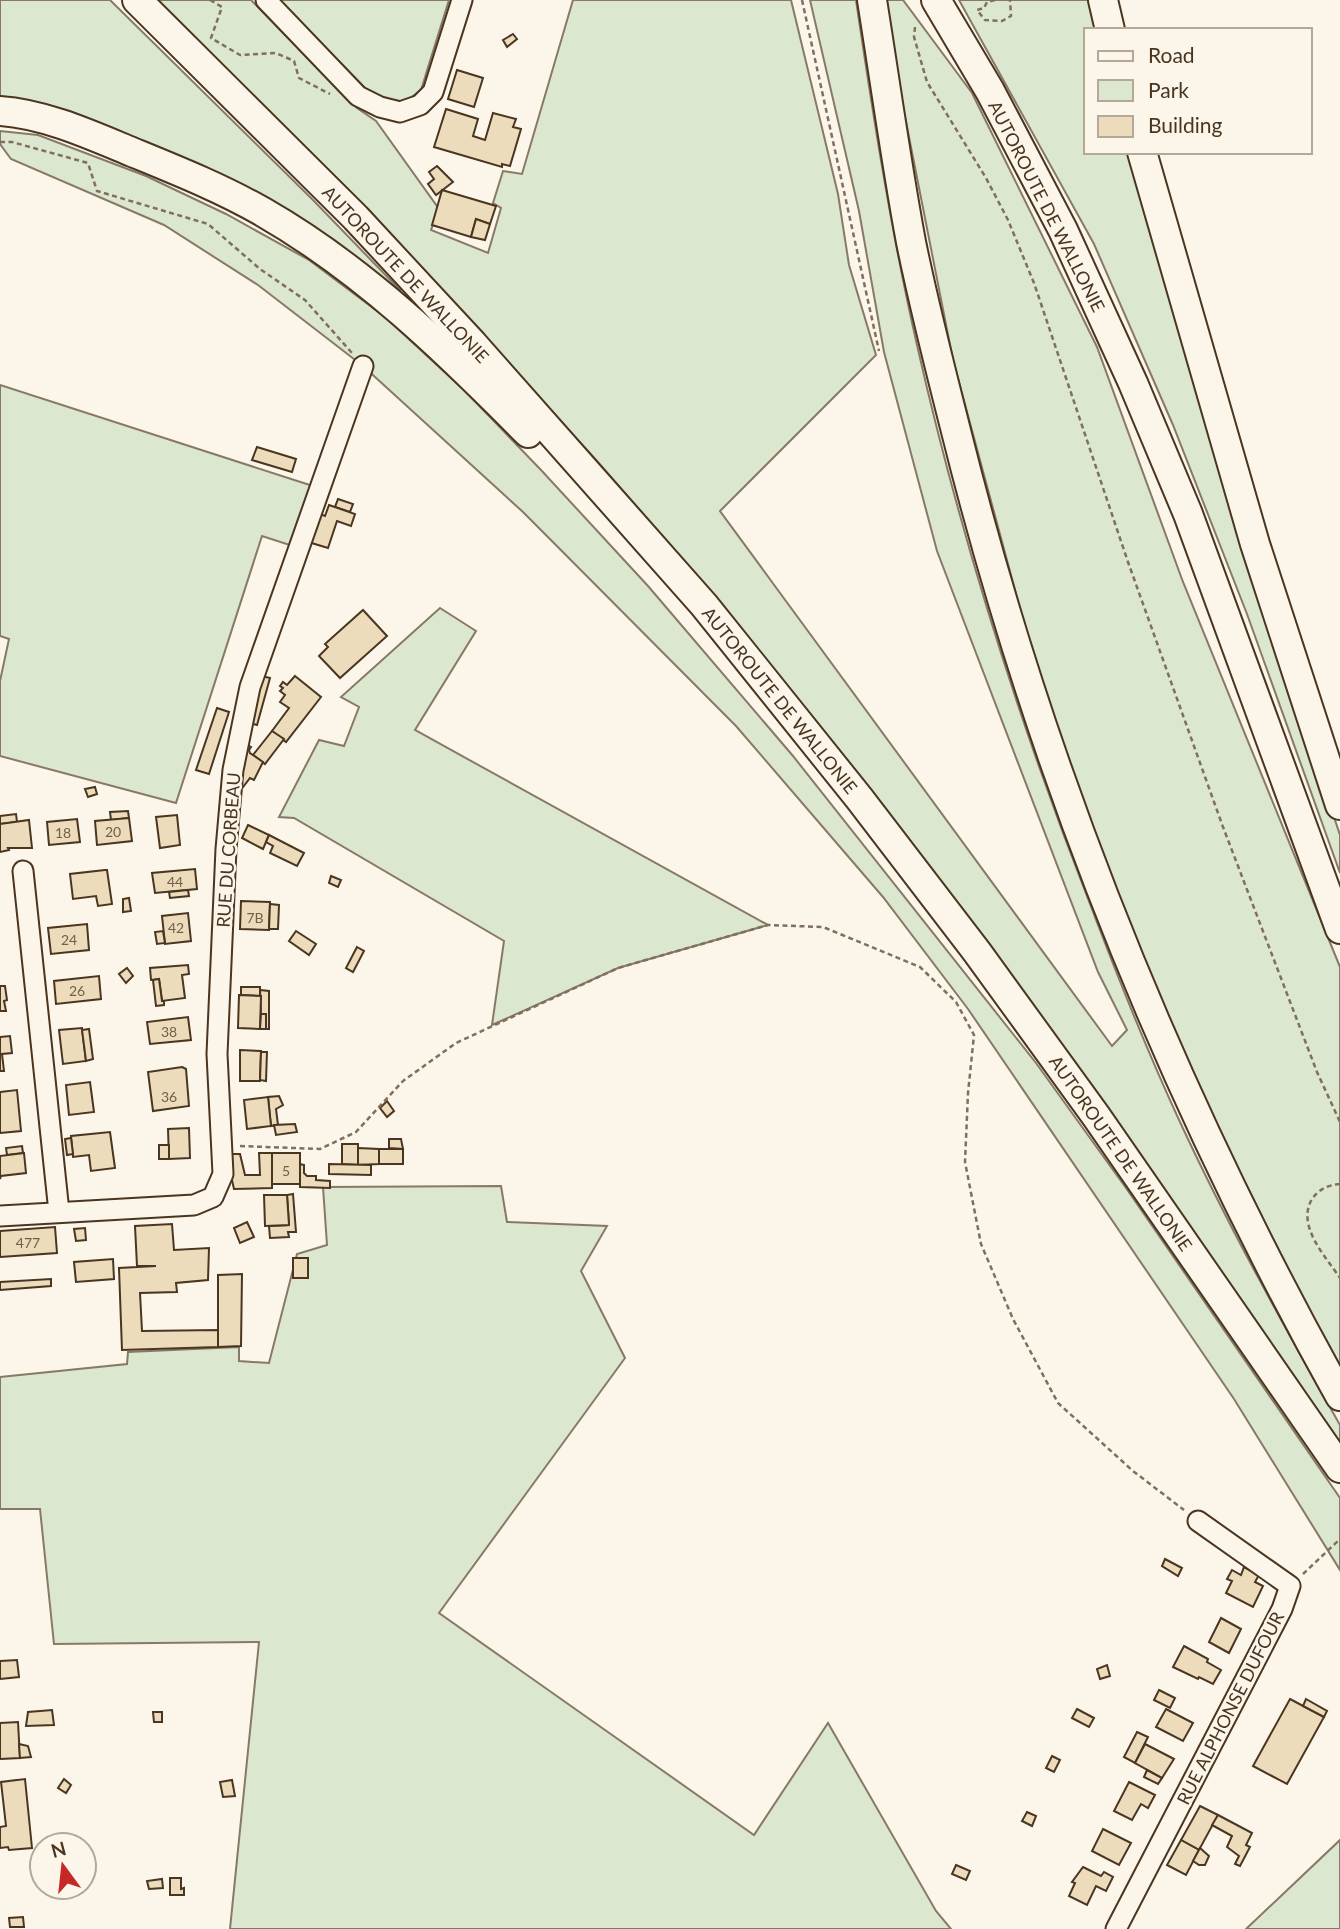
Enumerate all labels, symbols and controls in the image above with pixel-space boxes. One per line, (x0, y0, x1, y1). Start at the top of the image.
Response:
legend (1084, 28, 1312, 154)
text: Road (1148, 42, 1195, 67)
text: Park (1148, 77, 1189, 102)
street label: AUTOROUTE DE WALLONIE (984, 97, 1110, 315)
text: Building (1148, 112, 1223, 137)
street label: AUTOROUTE DE WALLONIE (318, 181, 494, 367)
street label: AUTOROUTE DE WALLONIE (698, 602, 862, 798)
street label: RUE DU CORBEAU (212, 772, 244, 928)
house number: 20 (105, 823, 121, 840)
house number: 18 (55, 824, 71, 841)
house number: 44 (167, 873, 183, 890)
house number: 7B (246, 909, 264, 926)
house number: 42 (168, 919, 184, 936)
house number: 24 (61, 931, 77, 948)
house number: 26 (69, 982, 85, 999)
house number: 38 (161, 1023, 177, 1040)
street label: AUTOROUTE DE WALLONIE (1045, 1051, 1197, 1255)
house number: 36 (161, 1088, 177, 1105)
house number: 5 (282, 1162, 290, 1179)
house number: 477 (16, 1234, 40, 1251)
street label: RUE ALPHONSE DUFOUR (1172, 1607, 1289, 1808)
north arrow (28, 1831, 98, 1901)
text: N (48, 1836, 69, 1862)

